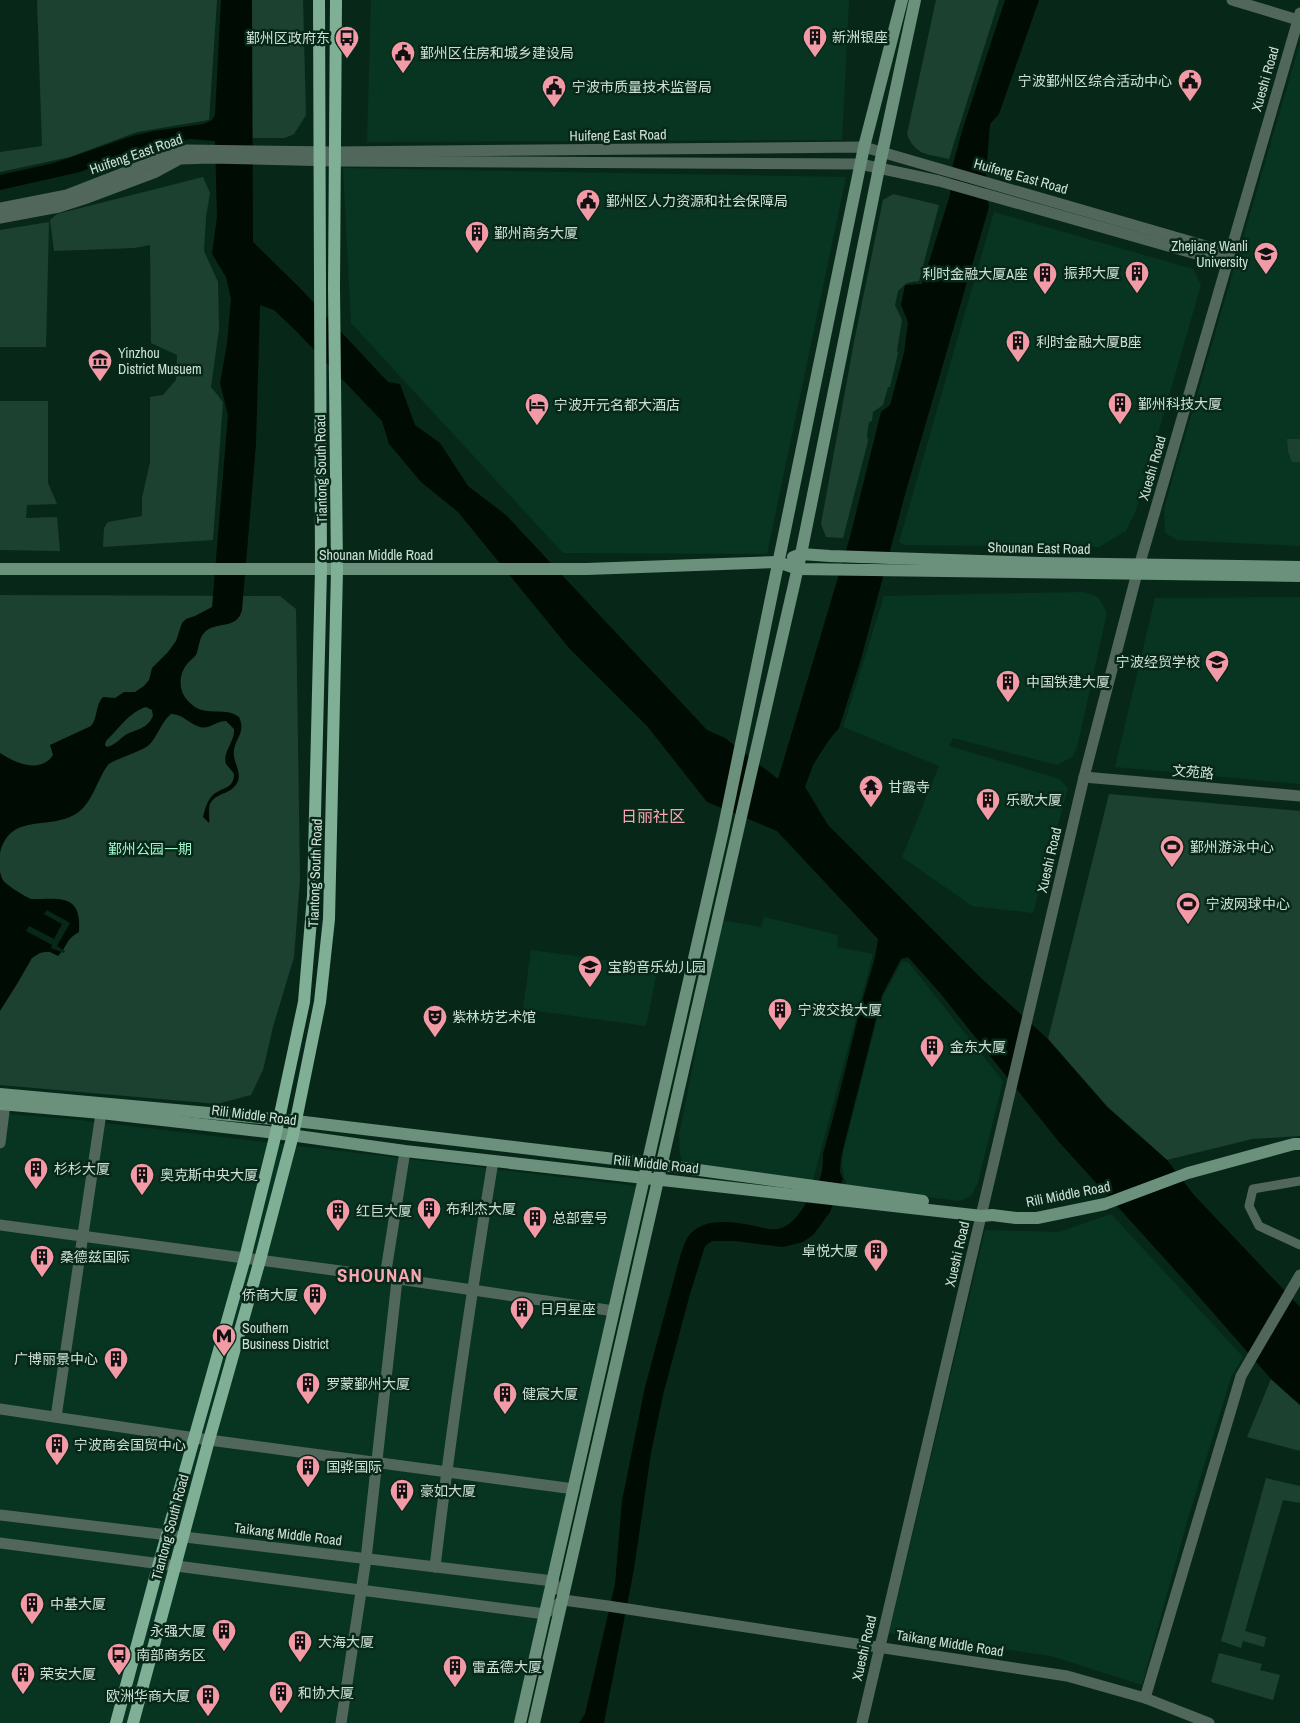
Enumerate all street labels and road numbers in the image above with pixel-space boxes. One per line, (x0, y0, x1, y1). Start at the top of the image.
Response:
street label: Xueshi Road (1247, 45, 1283, 113)
street label: Huifeng East Road (569, 125, 667, 145)
street label: Huifeng East Road (87, 130, 185, 178)
street label: Huifeng East Road (972, 154, 1070, 198)
street label: Tiantong South Road (311, 414, 331, 524)
street label: Xueshi Road (1134, 434, 1170, 502)
street label: Shounan East Road (987, 538, 1091, 558)
street label: Shounan Middle Road (319, 546, 433, 564)
street label: 文苑路 (1171, 761, 1215, 783)
street label: Tiantong South Road (304, 818, 326, 928)
street label: Xueshi Road (1033, 826, 1065, 894)
street label: Rili Middle Road (210, 1101, 298, 1129)
street label: Rili Middle Road (613, 1151, 699, 1177)
street label: Rili Middle Road (1024, 1177, 1112, 1211)
street label: Xueshi Road (941, 1220, 973, 1288)
street label: Tiantong South Road (147, 1472, 193, 1582)
street label: Taikang Middle Road (233, 1518, 343, 1550)
street label: Xueshi Road (848, 1614, 880, 1682)
street label: Taikang Middle Road (895, 1626, 1005, 1660)

